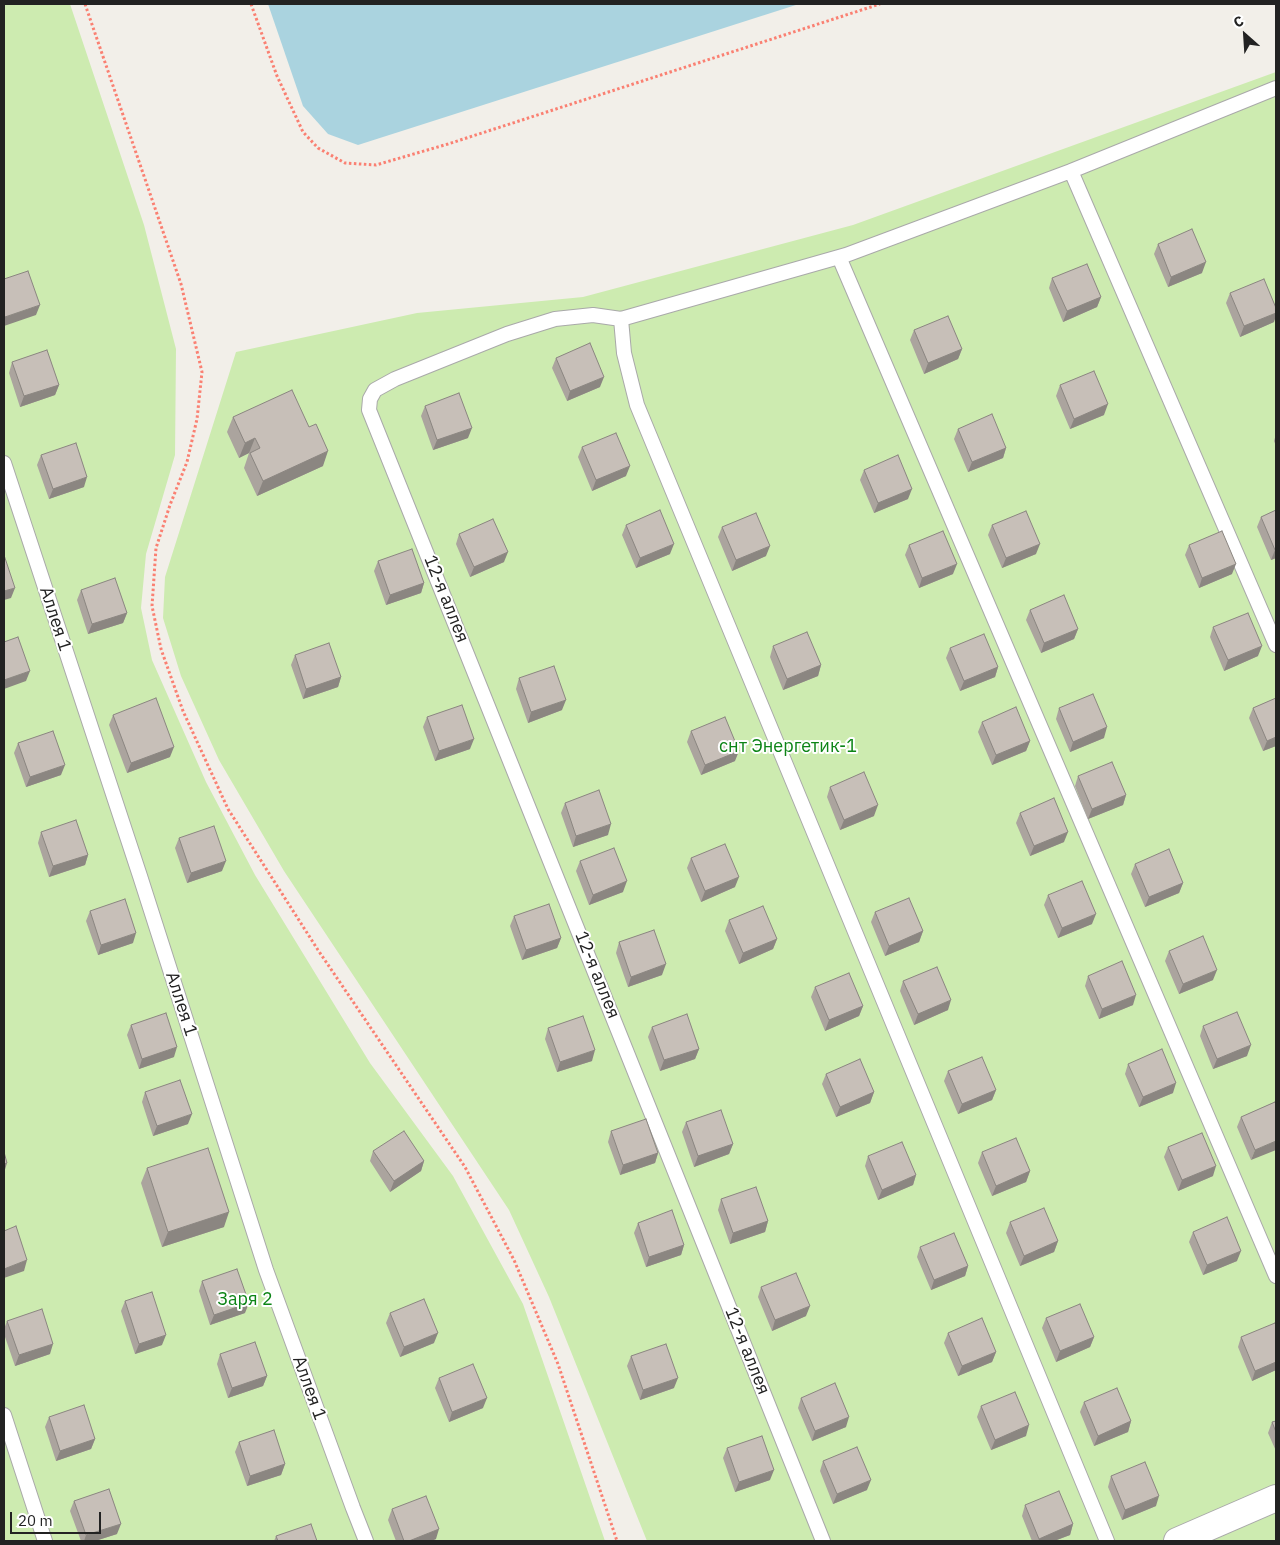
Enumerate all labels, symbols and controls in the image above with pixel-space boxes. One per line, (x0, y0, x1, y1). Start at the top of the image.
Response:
north arrow (1220, 10, 1270, 60)
text: С (1230, 11, 1246, 32)
street label: 12-я аллея (419, 552, 473, 646)
street label: Аллея 1 (34, 584, 76, 654)
park label: снт Энергетик-1 (719, 736, 857, 758)
street label: 12-я аллея (570, 928, 624, 1022)
street label: Аллея 1 (160, 969, 202, 1039)
park label: Заря 2 (217, 1289, 273, 1311)
street label: 12-я аллея (720, 1304, 774, 1398)
street label: Аллея 1 (287, 1353, 331, 1423)
scale bar (12, 1502, 104, 1534)
text: 20 m (18, 1511, 53, 1530)

